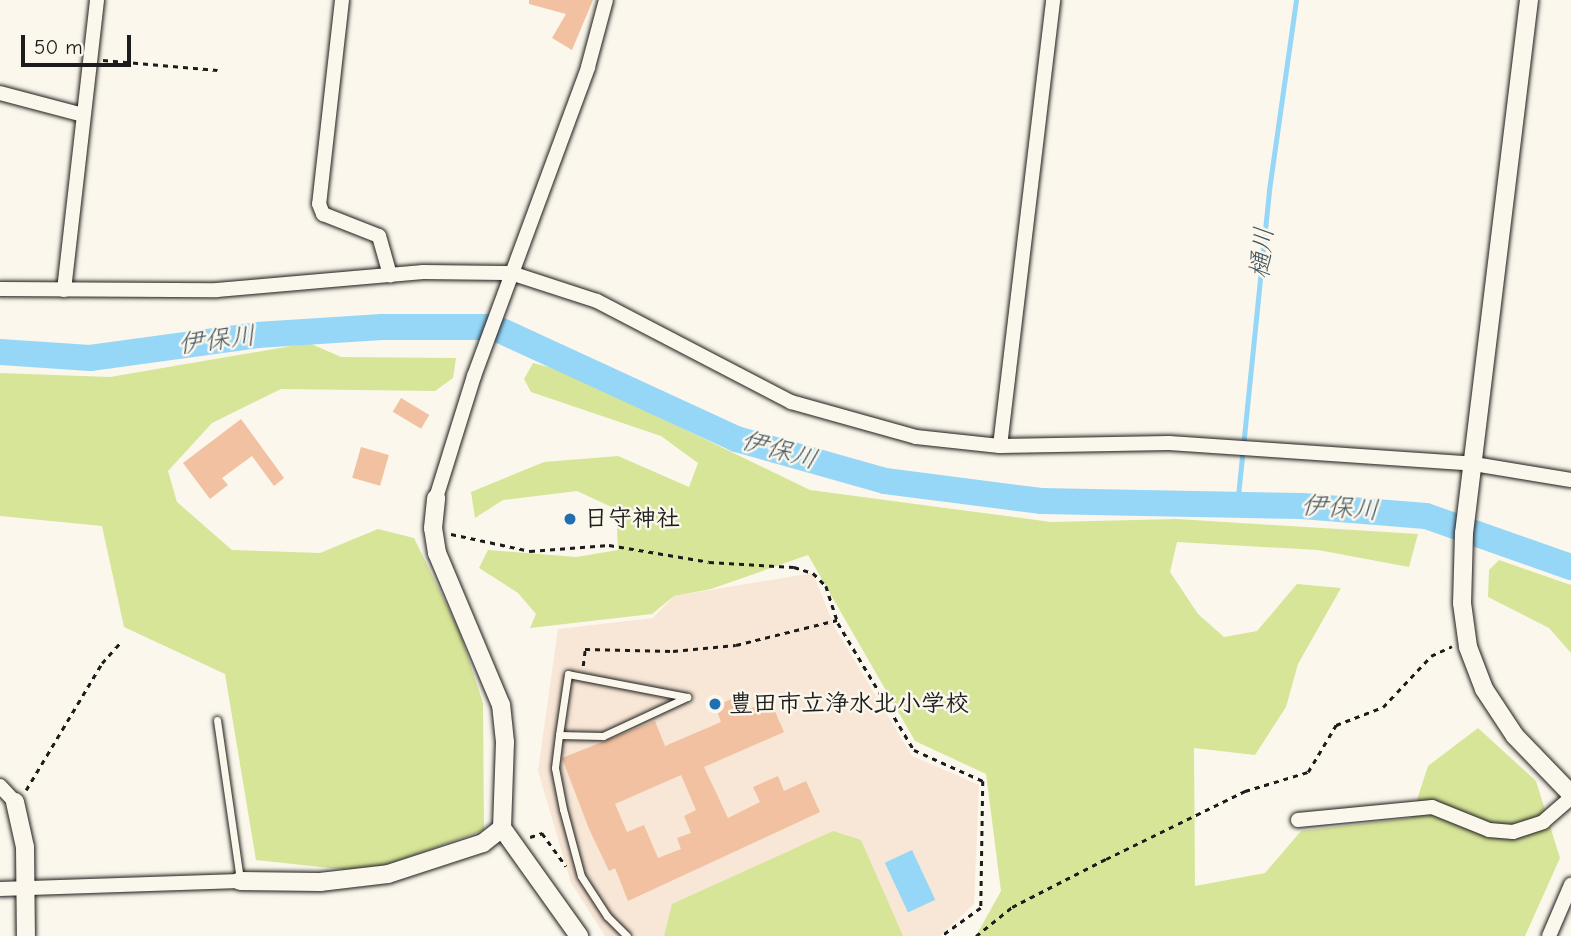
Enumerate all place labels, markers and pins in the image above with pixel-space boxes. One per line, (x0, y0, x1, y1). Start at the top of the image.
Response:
place label: 日守神社 (584, 505, 680, 533)
marker: 日守神社 (562, 511, 578, 527)
place label: 豊田市立浄水北小学校 (729, 690, 969, 718)
marker: 豊田市立浄水北小学校 (707, 696, 723, 712)

